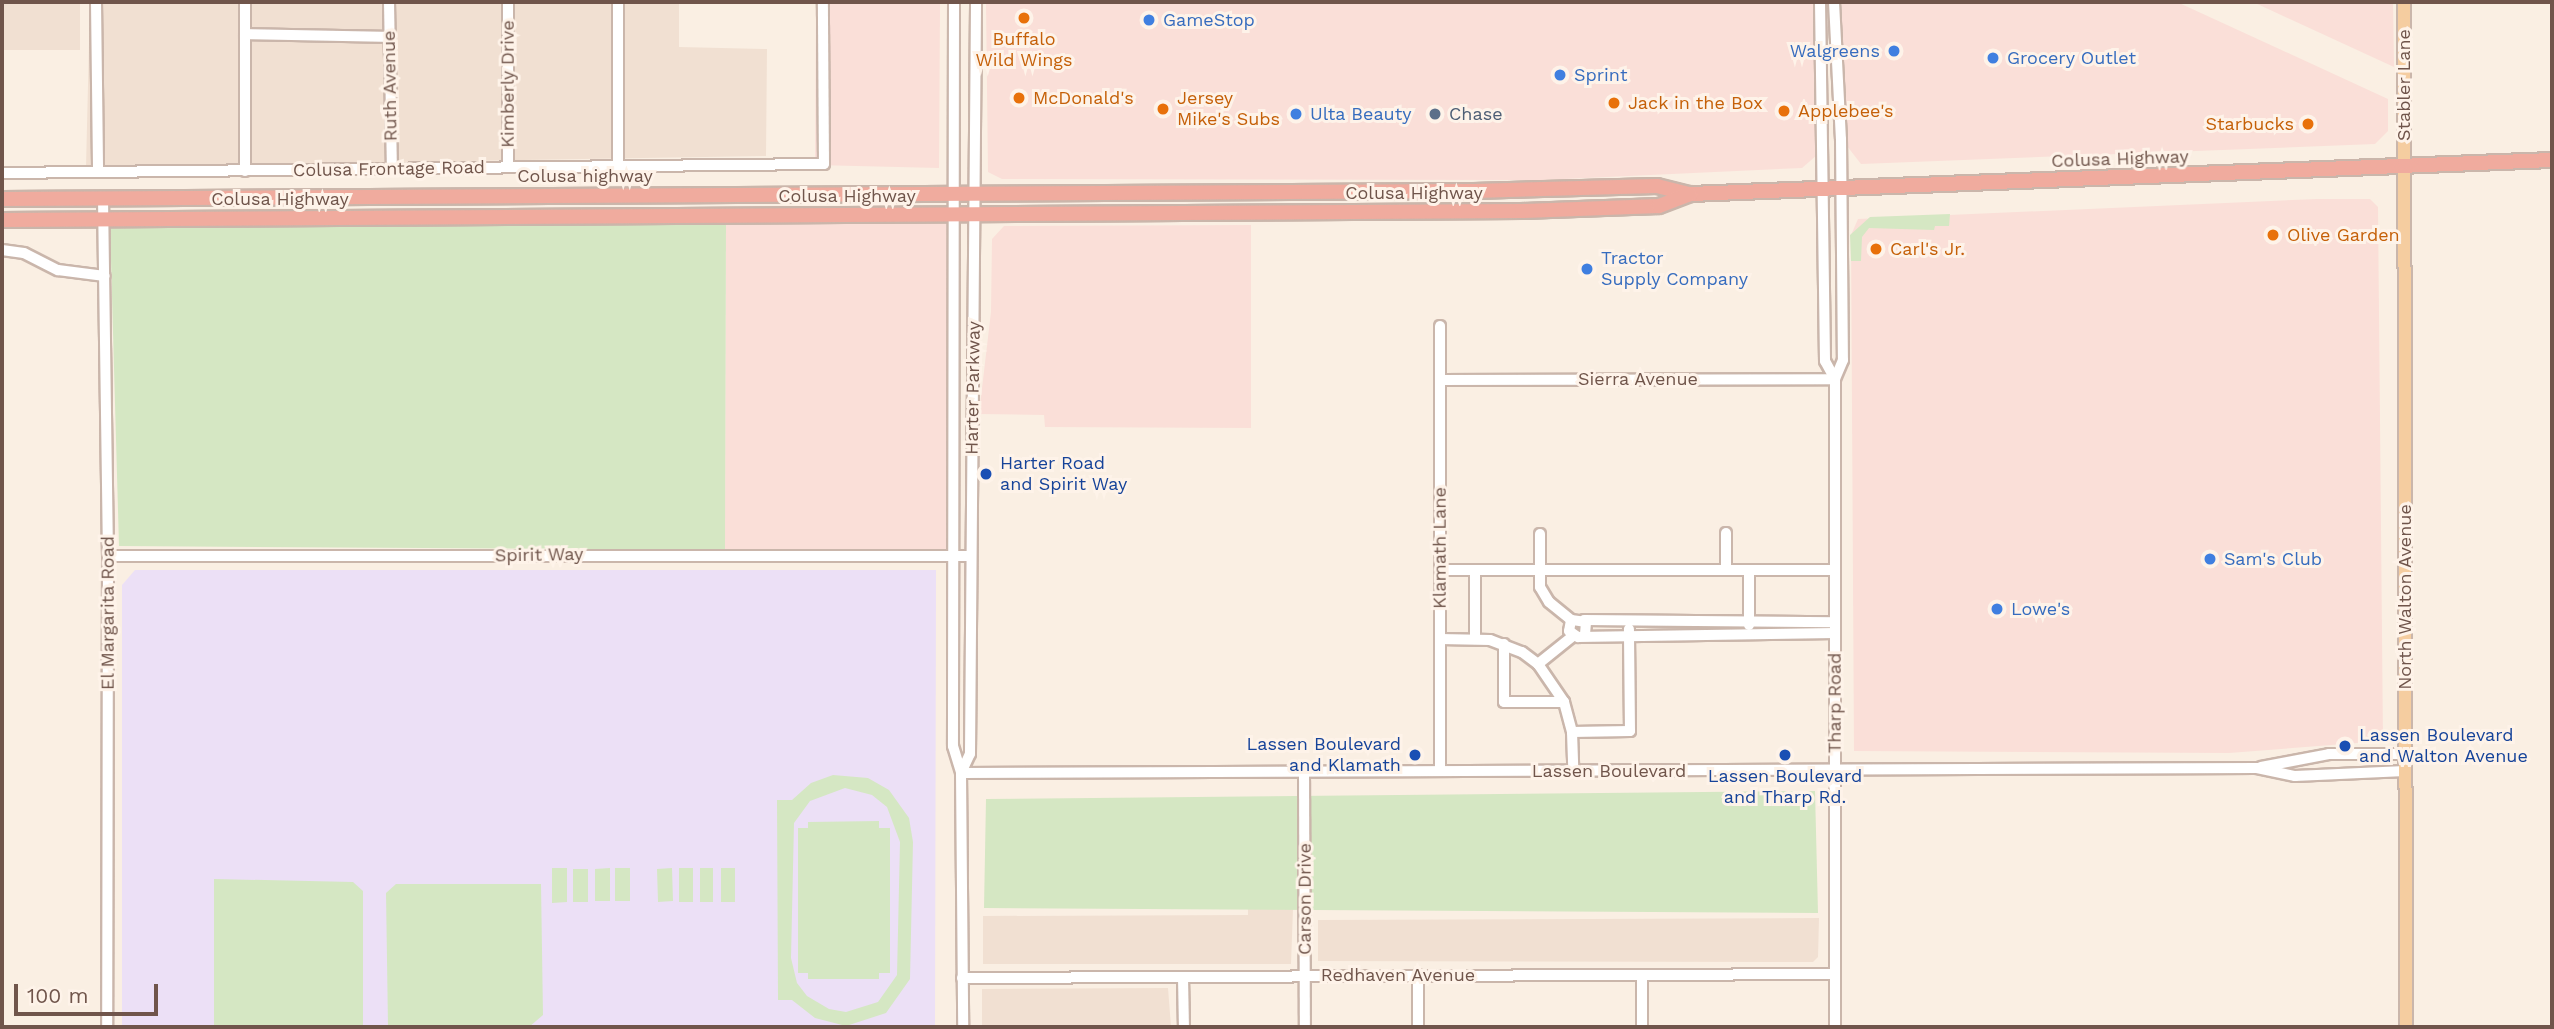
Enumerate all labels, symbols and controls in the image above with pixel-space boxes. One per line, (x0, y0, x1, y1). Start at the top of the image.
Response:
place label: GameStop (1163, 9, 1255, 31)
marker: Buffalo Wild Wings (1016, 10, 1032, 26)
marker: GameStop (1141, 12, 1157, 28)
street label: Kimberly Drive (497, 20, 519, 148)
place label: Buffalo Wild Wings (975, 29, 1073, 72)
street label: Stabler Lane (2393, 29, 2415, 141)
street label: Ruth Avenue (378, 30, 402, 142)
place label: Walgreens (1790, 40, 1880, 62)
marker: Walgreens (1886, 43, 1902, 59)
place label: Grocery Outlet (2007, 47, 2136, 69)
marker: Grocery Outlet (1985, 50, 2001, 66)
place label: Sprint (1574, 64, 1627, 86)
marker: Sprint (1552, 67, 1568, 83)
place label: McDonald's (1033, 87, 1134, 109)
place label: Jersey Mike's Subs (1177, 88, 1280, 130)
marker: McDonald's (1011, 90, 1027, 106)
place label: Jack in the Box (1628, 92, 1764, 114)
marker: Jack in the Box (1606, 95, 1622, 111)
place label: Applebee's (1798, 100, 1894, 122)
marker: Jersey Mike's Subs (1155, 101, 1171, 117)
place label: Ulta Beauty (1310, 103, 1412, 125)
place label: Chase (1449, 103, 1503, 125)
marker: Applebee's (1776, 103, 1792, 119)
marker: Ulta Beauty (1288, 106, 1304, 122)
marker: Chase (1427, 106, 1443, 122)
place label: Starbucks (2205, 113, 2294, 135)
marker: Starbucks (2300, 116, 2316, 132)
street label: Colusa Highway (2051, 146, 2189, 172)
street label: Colusa Frontage Road (293, 157, 485, 181)
street label: Colusa highway (517, 165, 653, 187)
street label: Colusa Highway (1345, 182, 1483, 204)
street label: Colusa Highway (778, 185, 916, 207)
street label: Colusa Highway (211, 188, 349, 210)
place label: Olive Garden (2287, 224, 2400, 246)
marker: Olive Garden (2265, 227, 2281, 243)
place label: Carl's Jr. (1890, 238, 1965, 260)
marker: Carl's Jr. (1868, 241, 1884, 257)
place label: Tractor Supply Company (1601, 248, 1749, 290)
marker: Tractor Supply Company (1579, 261, 1595, 277)
street label: Harter Parkway (961, 321, 985, 455)
street label: Sierra Avenue (1577, 368, 1699, 390)
place label: Harter Road and Spirit Way (1000, 453, 1128, 496)
marker: Harter Road and Spirit Way (978, 466, 994, 482)
street label: Klamath Lane (1429, 487, 1451, 609)
street label: North Walton Avenue (2394, 504, 2416, 690)
street label: El Margarita Road (97, 535, 119, 691)
street label: Spirit Way (494, 543, 584, 567)
place label: Sam's Club (2224, 548, 2322, 570)
marker: Sam's Club (2202, 551, 2218, 567)
place label: Lowe's (2011, 598, 2070, 620)
marker: Lowe's (1989, 601, 2005, 617)
street label: Tharp Road (1824, 653, 1846, 753)
place label: Lassen Boulevard and Walton Avenue (2359, 725, 2529, 768)
place label: Lassen Boulevard and Klamath (1246, 734, 1401, 776)
marker: Lassen Boulevard and Walton Avenue (2337, 738, 2353, 754)
marker: Lassen Boulevard and Klamath (1407, 747, 1423, 763)
marker: Lassen Boulevard and Tharp Rd. (1777, 747, 1793, 763)
street label: Lassen Boulevard (1532, 760, 1686, 782)
place label: Lassen Boulevard and Tharp Rd. (1708, 766, 1862, 808)
street label: Carson Drive (1294, 843, 1316, 955)
street label: Redhaven Avenue (1320, 964, 1476, 986)
scale bar (18, 970, 161, 1014)
text: 100 m (27, 983, 89, 1008)

